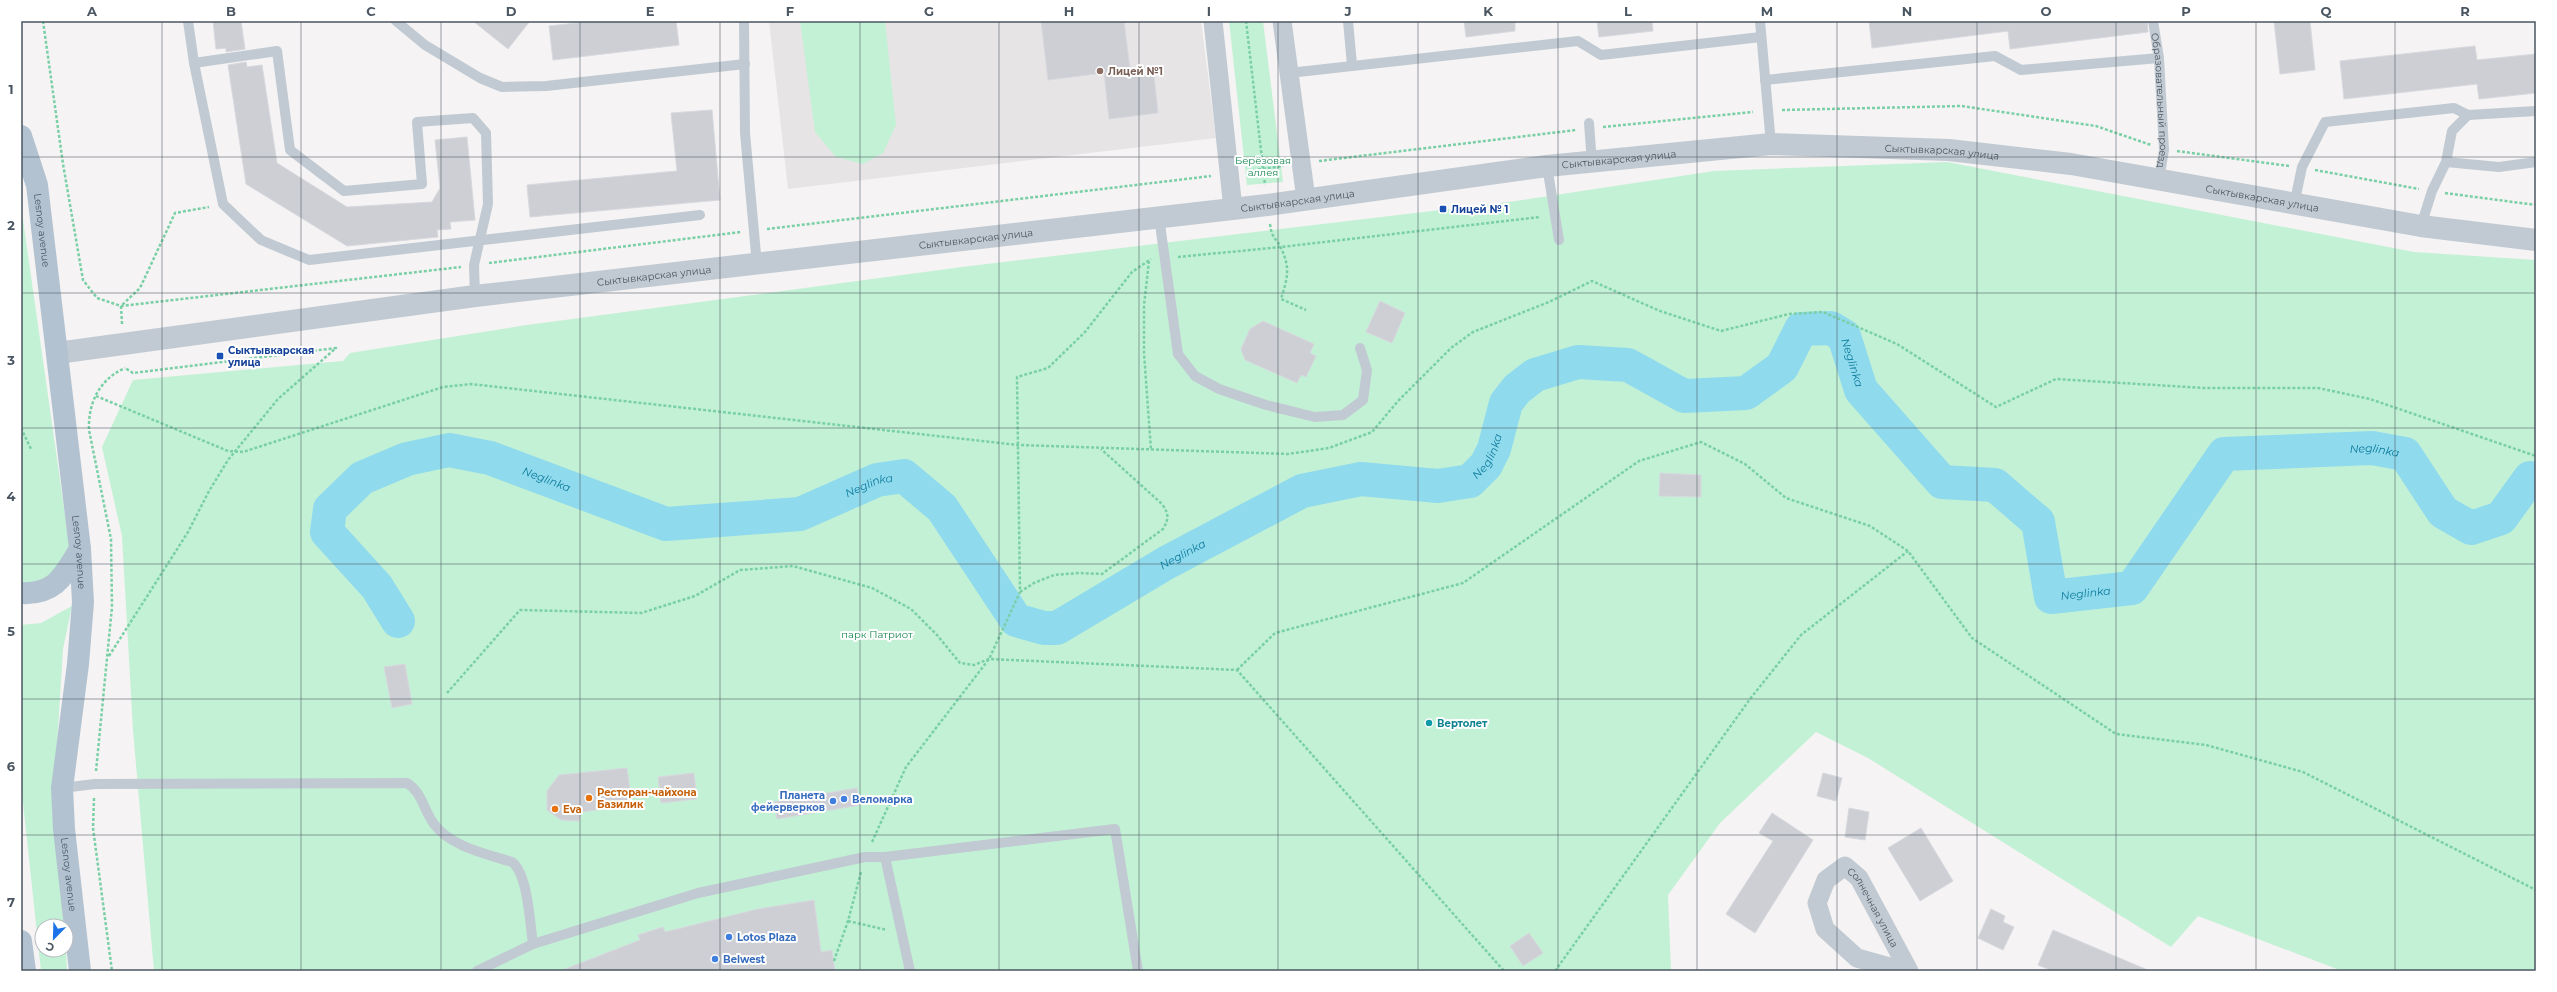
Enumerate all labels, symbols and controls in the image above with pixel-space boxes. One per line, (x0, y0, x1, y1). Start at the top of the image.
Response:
text: A (86, 3, 98, 19)
text: B (226, 3, 236, 19)
text: C (366, 3, 376, 19)
text: D (506, 3, 517, 19)
text: E (646, 3, 655, 19)
text: F (786, 3, 794, 19)
text: G (924, 3, 934, 19)
text: H (1064, 3, 1074, 19)
text: I (1207, 3, 1211, 19)
text: J (1343, 3, 1352, 19)
text: K (1483, 3, 1493, 19)
text: L (1624, 3, 1632, 19)
text: M (1761, 3, 1773, 19)
text: N (1902, 3, 1912, 19)
text: O (2041, 3, 2052, 19)
text: P (2181, 3, 2191, 19)
text: Q (2321, 3, 2332, 19)
text: R (2460, 3, 2470, 19)
street label: Образовательный проезд (2148, 32, 2170, 170)
place label: Лицей №1 (1108, 65, 1163, 78)
marker: Лицей №1 (1095, 66, 1105, 76)
text: 1 (8, 81, 14, 97)
street label: Сыктывкарская улица (1884, 142, 2000, 163)
street label: Сыктывкарская улица (1561, 147, 1677, 172)
park label: Берёзовая аллея (1235, 154, 1291, 179)
street label: Сыктывкарская улица (2204, 182, 2320, 215)
street label: Сыктывкарская улица (1240, 187, 1356, 215)
street label: Lesnoy avenue (31, 192, 53, 268)
place label: Лицей № 1 (1451, 203, 1508, 216)
marker: Лицей № 1 (1438, 204, 1448, 214)
text: 2 (7, 217, 15, 233)
street label: Сыктывкарская улица (918, 226, 1034, 252)
street label: Сыктывкарская улица (596, 263, 712, 289)
water label: Neglinka (1838, 337, 1867, 389)
place label: Сыктывкарская улица (227, 344, 314, 369)
marker: Сыктывкарская улица (215, 351, 225, 361)
text: 3 (6, 352, 15, 368)
water label: Neglinka (1469, 432, 1505, 482)
water label: Neglinka (2349, 441, 2401, 460)
water label: Neglinka (521, 464, 573, 495)
water label: Neglinka (843, 471, 894, 500)
text: 4 (7, 488, 16, 504)
street label: Lesnoy avenue (69, 514, 88, 589)
water label: Neglinka (1157, 536, 1208, 572)
water label: Neglinka (2060, 583, 2111, 603)
text: 5 (7, 623, 15, 639)
park label: парк Патриот (841, 628, 913, 641)
place label: Вертолет (1437, 717, 1488, 730)
marker: Вертолет (1424, 718, 1434, 728)
text: 6 (7, 758, 16, 774)
place label: Ресторан-чайхона Базилик (597, 786, 697, 811)
place label: Планета фейерверков (751, 789, 825, 814)
marker: Ресторан-чайхона Базилик (584, 793, 594, 803)
place label: Веломарка (852, 793, 913, 806)
marker: Веломарка (839, 794, 849, 804)
marker: Планета фейерверков (828, 796, 838, 806)
place label: Eva (563, 803, 582, 816)
marker: Eva (550, 804, 560, 814)
street label: Lesnoy avenue (58, 837, 79, 912)
street label: Солнечная улица (1844, 865, 1901, 950)
text: 7 (7, 894, 15, 910)
north arrow (34, 918, 74, 958)
place label: Lotos Plaza (737, 931, 797, 944)
marker: Lotos Plaza (724, 932, 734, 942)
text: С (44, 939, 57, 955)
place label: Belwest (723, 953, 766, 966)
marker: Belwest (710, 954, 720, 964)

